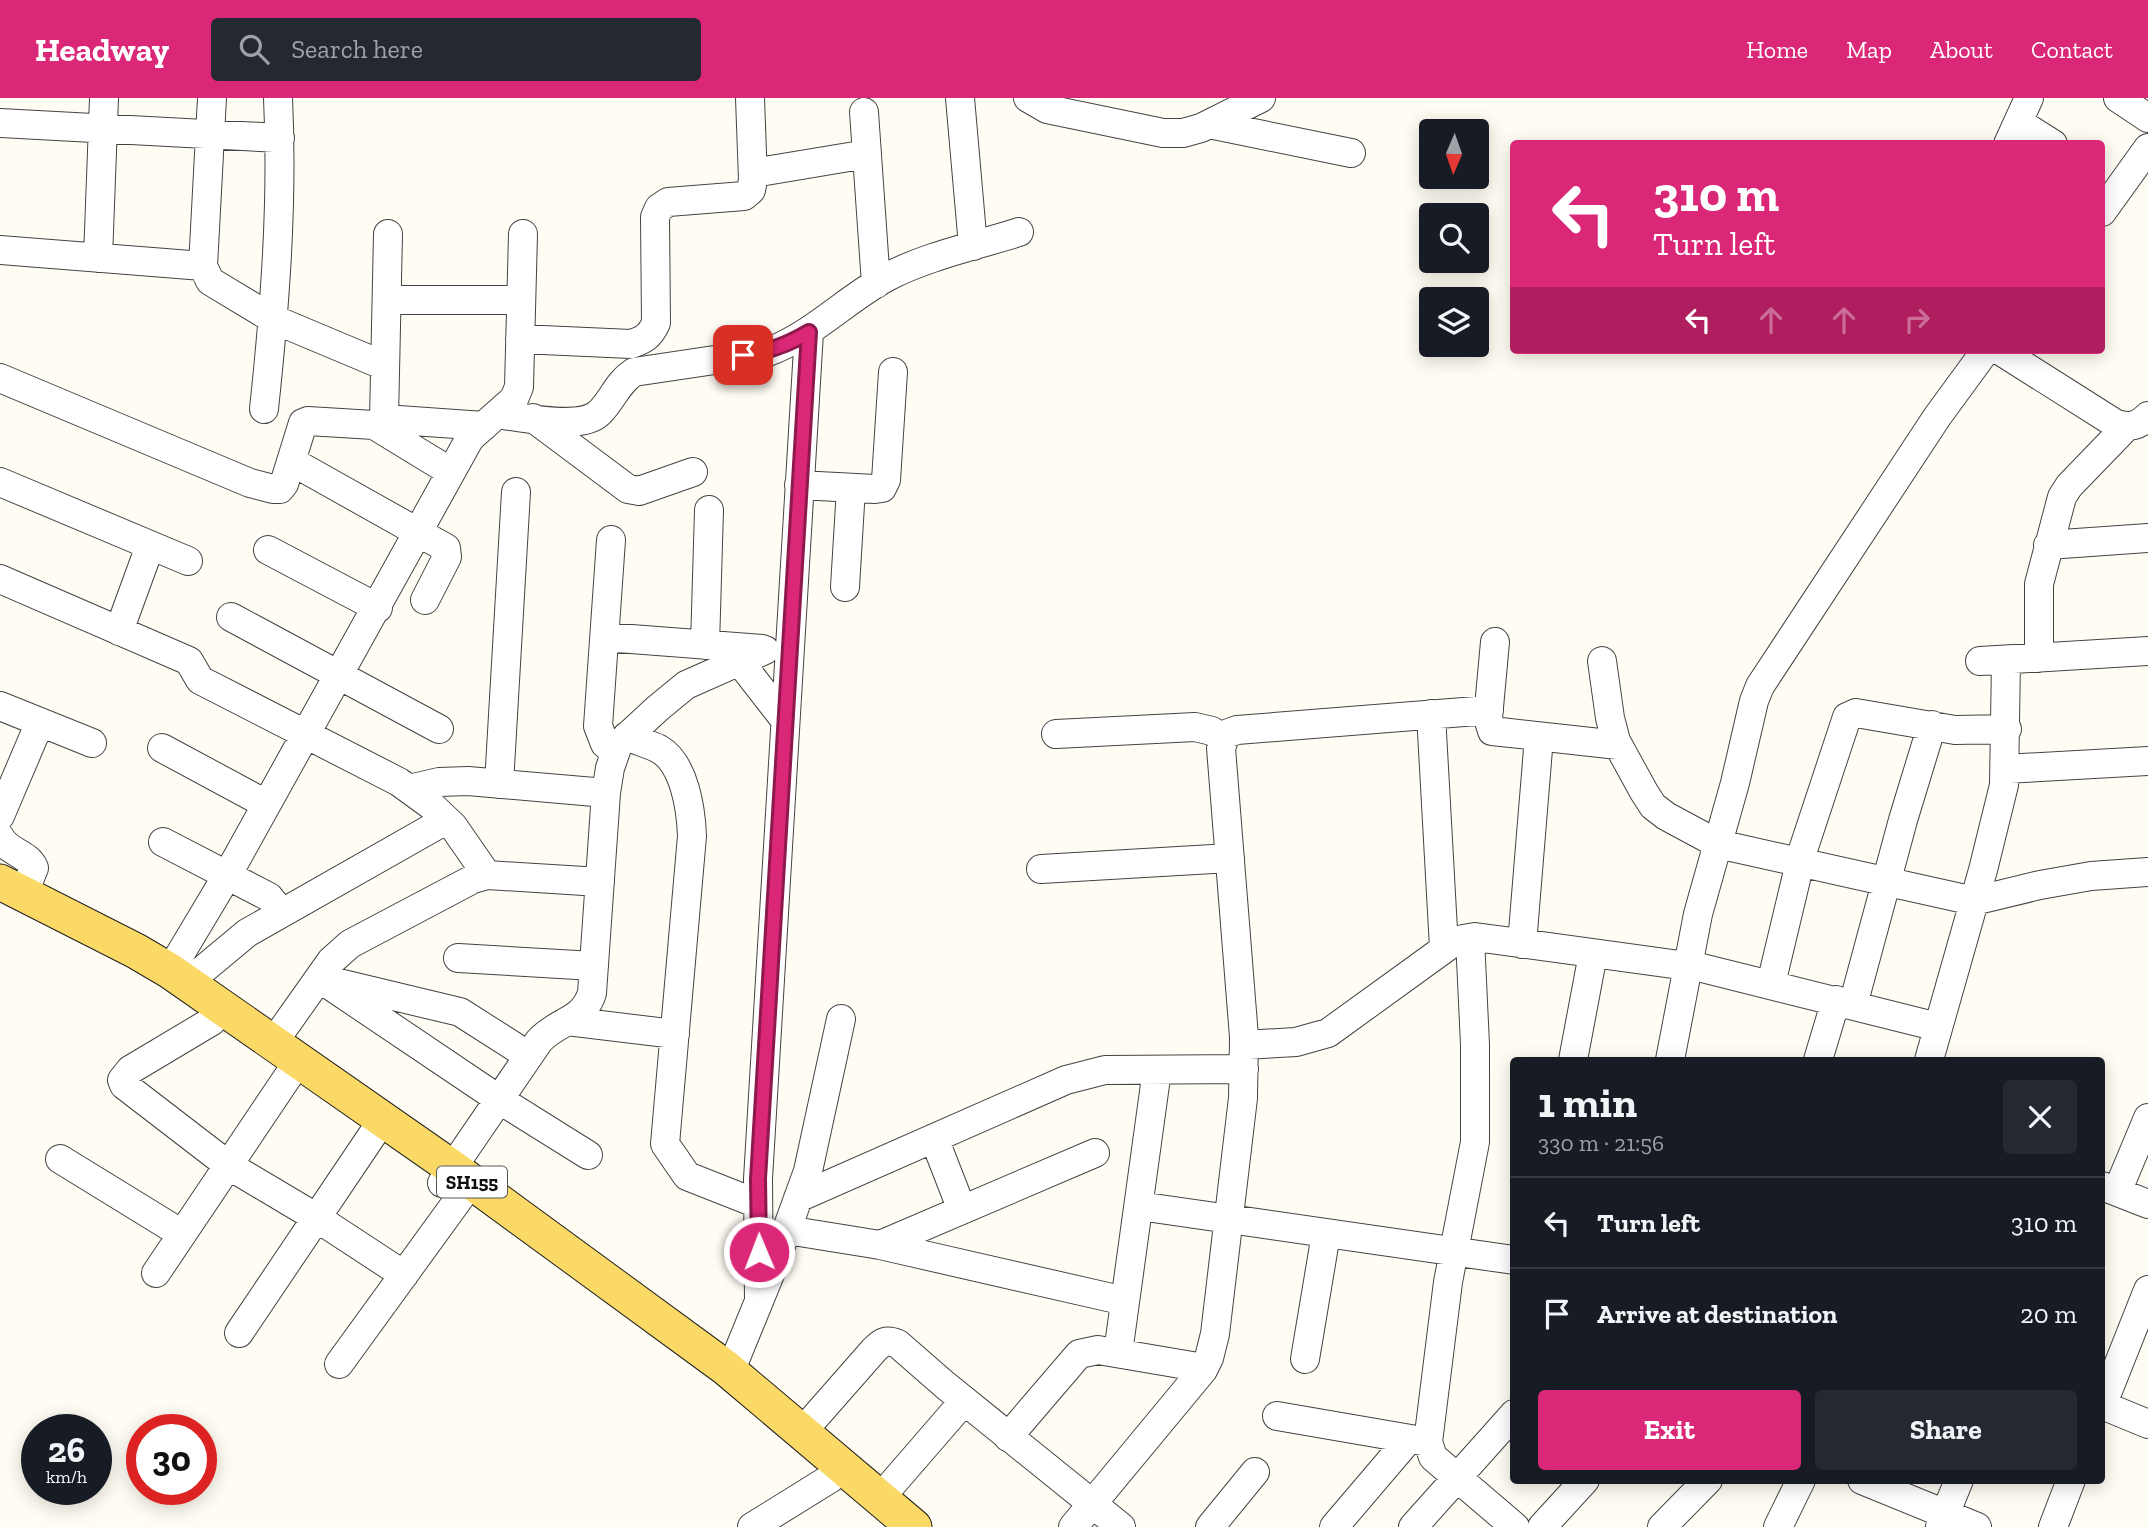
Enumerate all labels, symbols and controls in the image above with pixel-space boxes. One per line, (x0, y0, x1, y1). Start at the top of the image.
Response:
search box (211, 18, 701, 81)
text: Headway (35, 30, 169, 69)
icon: search (235, 30, 273, 68)
text: Search here (291, 33, 423, 65)
text: Home (1746, 35, 1808, 64)
text: Map (1846, 35, 1892, 64)
text: About (1930, 35, 1993, 64)
text: Contact (2031, 35, 2113, 64)
north arrow (1419, 119, 1489, 189)
map controls (1419, 119, 1489, 357)
text: 310 m (1653, 165, 1779, 224)
icon: left (1538, 168, 1629, 259)
button: search (1419, 203, 1489, 273)
text: Turn left (1653, 225, 1775, 263)
button: layers (1419, 287, 1489, 357)
icon: left (1679, 301, 1717, 339)
icon: ahead (1752, 301, 1790, 339)
icon: ahead (1825, 301, 1863, 339)
icon: right (1898, 301, 1936, 339)
pin (713, 325, 773, 385)
icon: arrive (724, 336, 762, 374)
text: 1 min (1538, 1077, 1637, 1128)
button: close (2003, 1080, 2077, 1154)
text: 330 m · 21:56 (1538, 1129, 1664, 1157)
road number: SH155 (437, 1166, 507, 1198)
icon: left (1538, 1204, 1576, 1242)
text: Turn left (1597, 1207, 1700, 1239)
text: 310 m (2011, 1207, 2077, 1239)
position arrow (722, 1215, 796, 1289)
icon: arrive (1538, 1295, 1576, 1333)
text: Arrive at destination (1597, 1298, 1837, 1330)
text: 20 m (2020, 1298, 2077, 1330)
button: Exit (1538, 1390, 1801, 1470)
button: Share (1815, 1390, 2077, 1470)
speed limit sign: 30 (126, 1414, 217, 1505)
text: 26 (48, 1429, 85, 1471)
text: km/h (46, 1466, 87, 1488)

